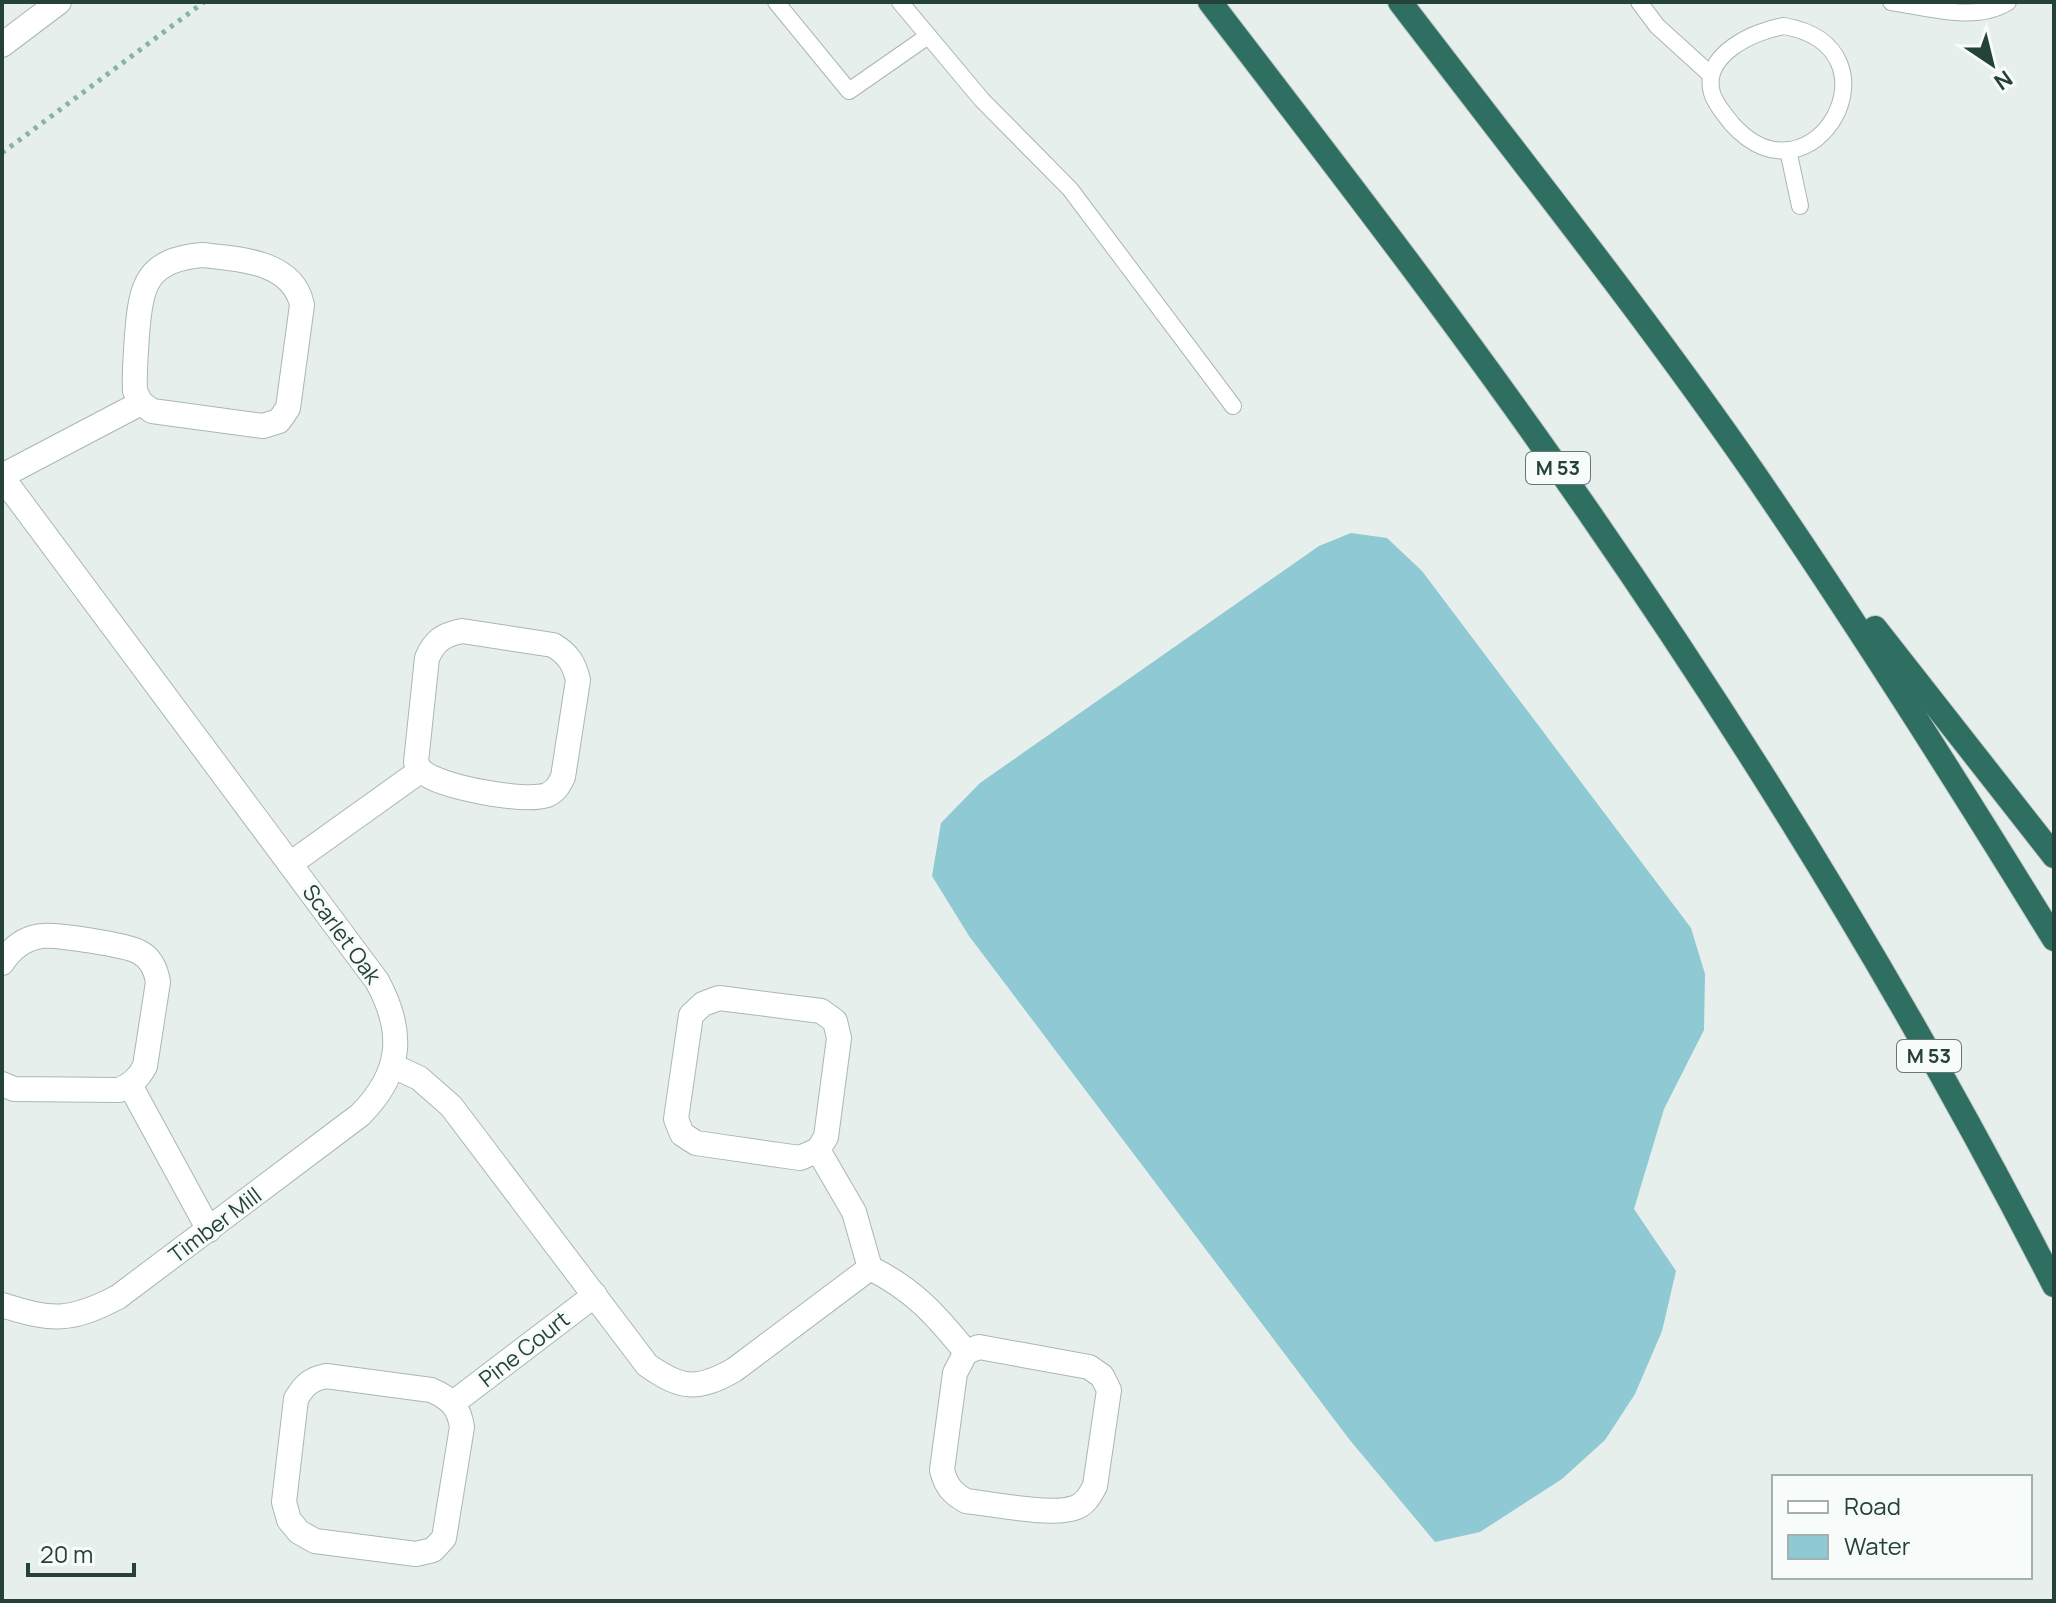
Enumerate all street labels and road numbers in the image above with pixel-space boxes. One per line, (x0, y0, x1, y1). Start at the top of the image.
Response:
road number: M 53 (1526, 452, 1590, 484)
street label: Scarlet Oak (296, 878, 389, 991)
road number: M 53 (1897, 1040, 1961, 1072)
street label: Timber Mill (162, 1180, 268, 1270)
street label: Pine Court (473, 1304, 576, 1394)

